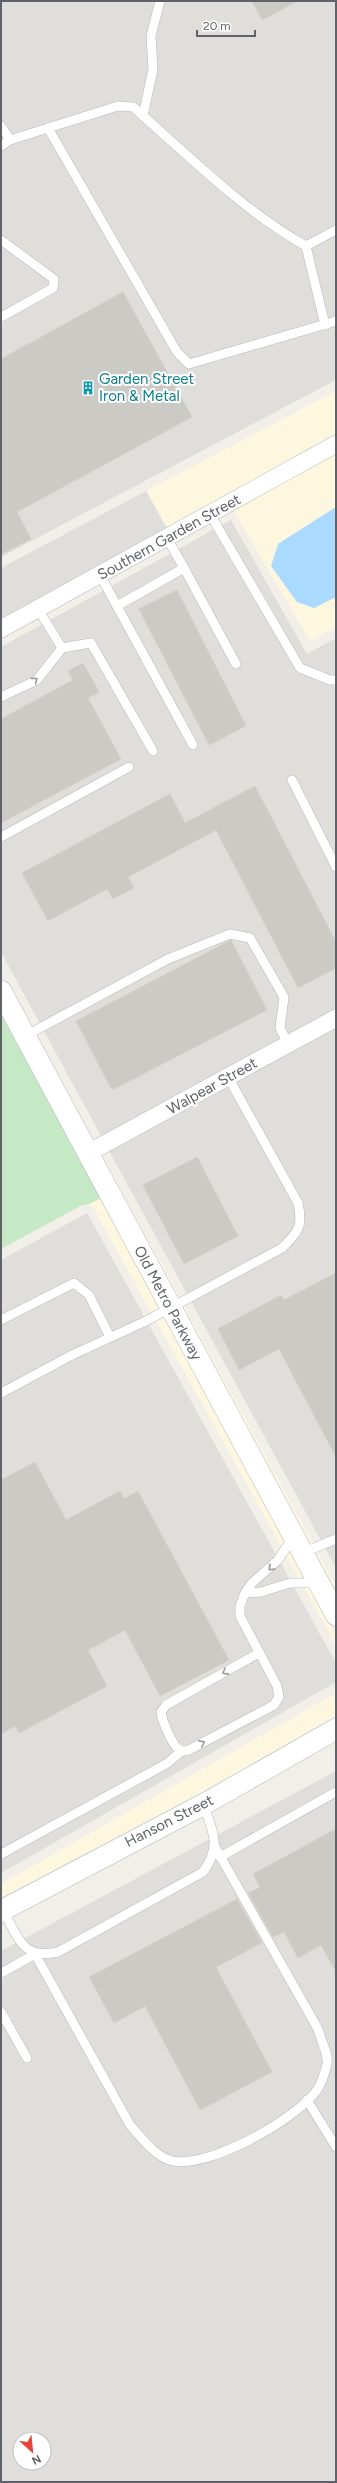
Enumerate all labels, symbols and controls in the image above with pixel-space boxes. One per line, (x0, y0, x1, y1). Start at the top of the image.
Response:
scale bar (197, 12, 255, 38)
text: 20 m (203, 19, 231, 33)
place label: Garden Street Iron & Metal (99, 370, 195, 405)
building icon: Garden Street Iron & Metal (80, 380, 96, 396)
street label: Southern Garden Street (94, 490, 244, 584)
one-way arrow (31, 677, 38, 684)
street label: Walpear Street (164, 1054, 260, 1118)
street label: Old Metro Parkway (130, 1243, 206, 1363)
one-way arrow (268, 1563, 276, 1571)
one-way arrow (222, 1667, 229, 1675)
one-way arrow (198, 1741, 205, 1748)
street label: Hanson Street (122, 1791, 217, 1851)
north arrow (12, 2431, 52, 2471)
text: N (30, 2452, 43, 2467)

